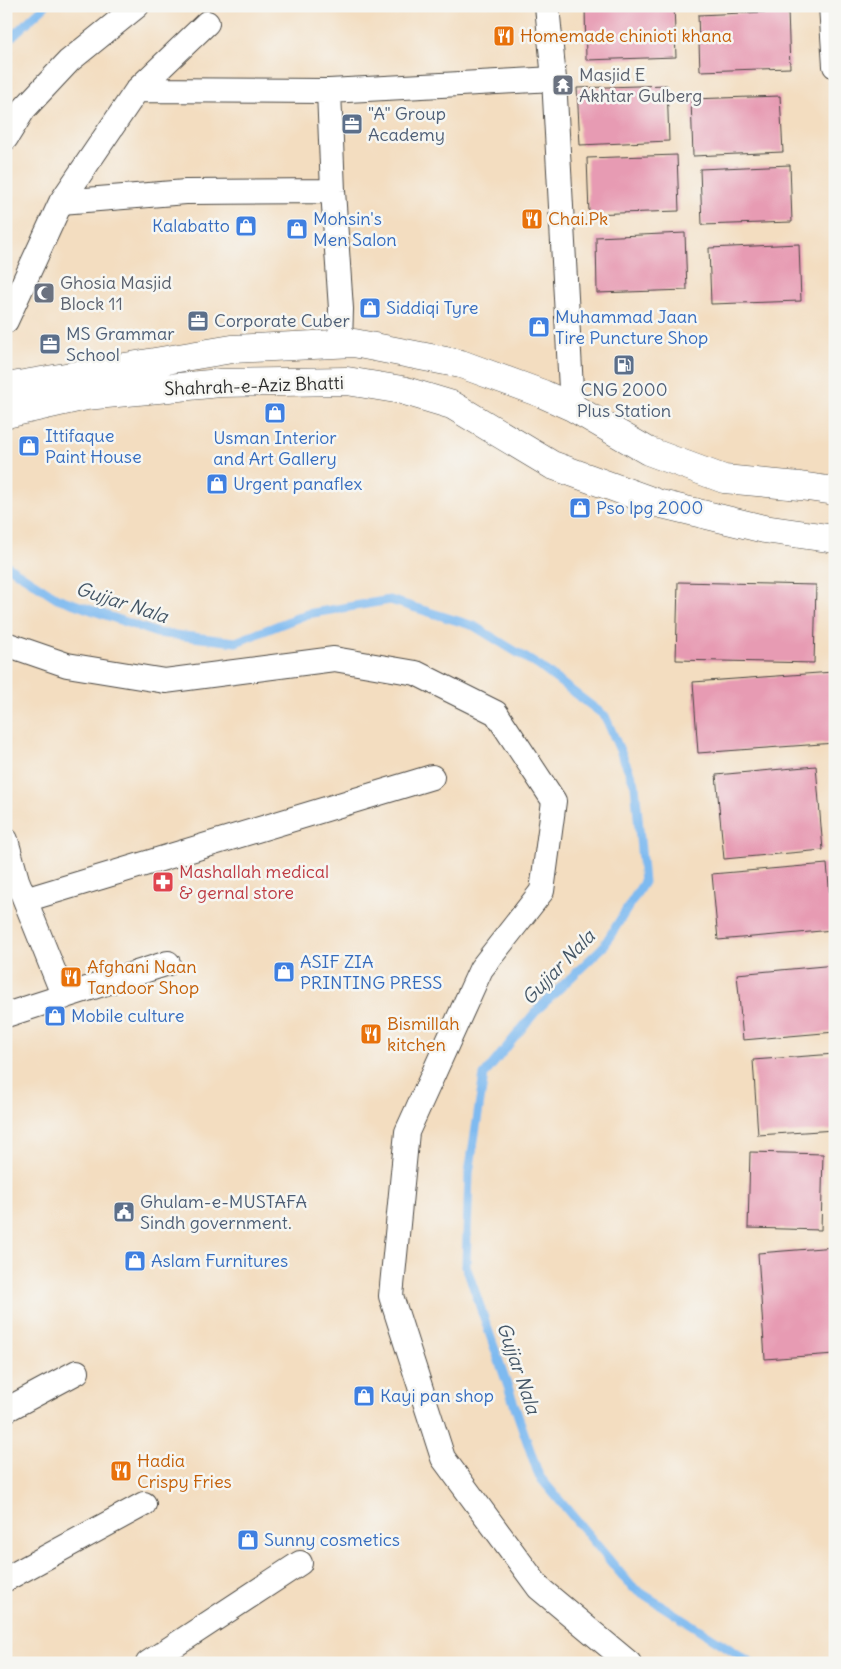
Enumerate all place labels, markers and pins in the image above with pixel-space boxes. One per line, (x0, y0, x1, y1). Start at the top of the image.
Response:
restaurant icon: Homemade chinioti khana (492, 24, 516, 48)
place label: Homemade chinioti khana (520, 24, 732, 47)
place label: Masjid E Akhtar Gulberg (579, 63, 702, 107)
temple icon: Masjid E Akhtar Gulberg (551, 73, 575, 97)
place label: "A" Group Academy (368, 102, 446, 146)
office icon: "A" Group Academy (340, 112, 364, 136)
place label: Mohsin's Men Salon (313, 207, 397, 251)
restaurant icon: Chai.Pk (520, 207, 544, 231)
place label: Chai.Pk (548, 207, 608, 230)
place label: Kalabatto (152, 214, 230, 237)
shop icon: Kalabatto (234, 214, 258, 238)
shop icon: Mohsin's Men Salon (285, 217, 309, 241)
place label: Ghosia Masjid Block 11 (60, 271, 172, 315)
mosque icon: Ghosia Masjid Block 11 (32, 281, 56, 305)
shop icon: Siddiqi Tyre (358, 296, 382, 320)
place label: Siddiqi Tyre (386, 296, 478, 319)
place label: Muhammad Jaan Tire Puncture Shop (555, 305, 708, 349)
office icon: Corporate Cuber (186, 309, 210, 333)
place label: Corporate Cuber (214, 309, 351, 332)
shop icon: Muhammad Jaan Tire Puncture Shop (527, 315, 551, 339)
place label: MS Grammar School (66, 322, 175, 366)
office icon: MS Grammar School (38, 332, 62, 356)
fuel station icon: CNG 2000 Plus Station (612, 353, 636, 377)
place label: CNG 2000 Plus Station (577, 378, 671, 422)
shop icon: Usman Interior and Art Gallery (263, 401, 287, 425)
place label: Ittifaque Paint House (45, 424, 142, 468)
place label: Usman Interior and Art Gallery (213, 426, 337, 470)
shop icon: Ittifaque Paint House (17, 434, 41, 458)
shop icon: Urgent panaflex (205, 472, 229, 496)
place label: Urgent panaflex (233, 472, 362, 495)
shop icon: Pso lpg 2000 (568, 496, 592, 520)
place label: Pso lpg 2000 (596, 496, 703, 519)
place label: Mashallah medical & gernal store (179, 860, 329, 904)
pharmacy icon: Mashallah medical & gernal store (151, 870, 175, 894)
place label: ASIF ZIA PRINTING PRESS (300, 950, 442, 994)
place label: Afghani Naan Tandoor Shop (87, 955, 199, 999)
shop icon: ASIF ZIA PRINTING PRESS (272, 960, 296, 984)
restaurant icon: Afghani Naan Tandoor Shop (59, 965, 83, 989)
shop icon: Mobile culture (43, 1004, 67, 1028)
place label: Mobile culture (71, 1004, 184, 1027)
place label: Bismillah kitchen (387, 1012, 460, 1056)
restaurant icon: Bismillah kitchen (359, 1022, 383, 1046)
place label: Ghulam-e-MUSTAFA Sindh government. (140, 1190, 307, 1234)
public building icon: Ghulam-e-MUSTAFA Sindh government. (112, 1200, 136, 1224)
shop icon: Aslam Furnitures (123, 1249, 147, 1273)
place label: Aslam Furnitures (151, 1249, 288, 1272)
shop icon: Kayi pan shop (352, 1384, 376, 1408)
place label: Kayi pan shop (380, 1384, 494, 1407)
place label: Hadia Crispy Fries (137, 1449, 232, 1493)
restaurant icon: Hadia Crispy Fries (109, 1459, 133, 1483)
shop icon: Sunny cosmetics (236, 1528, 260, 1552)
place label: Sunny cosmetics (264, 1528, 400, 1551)

